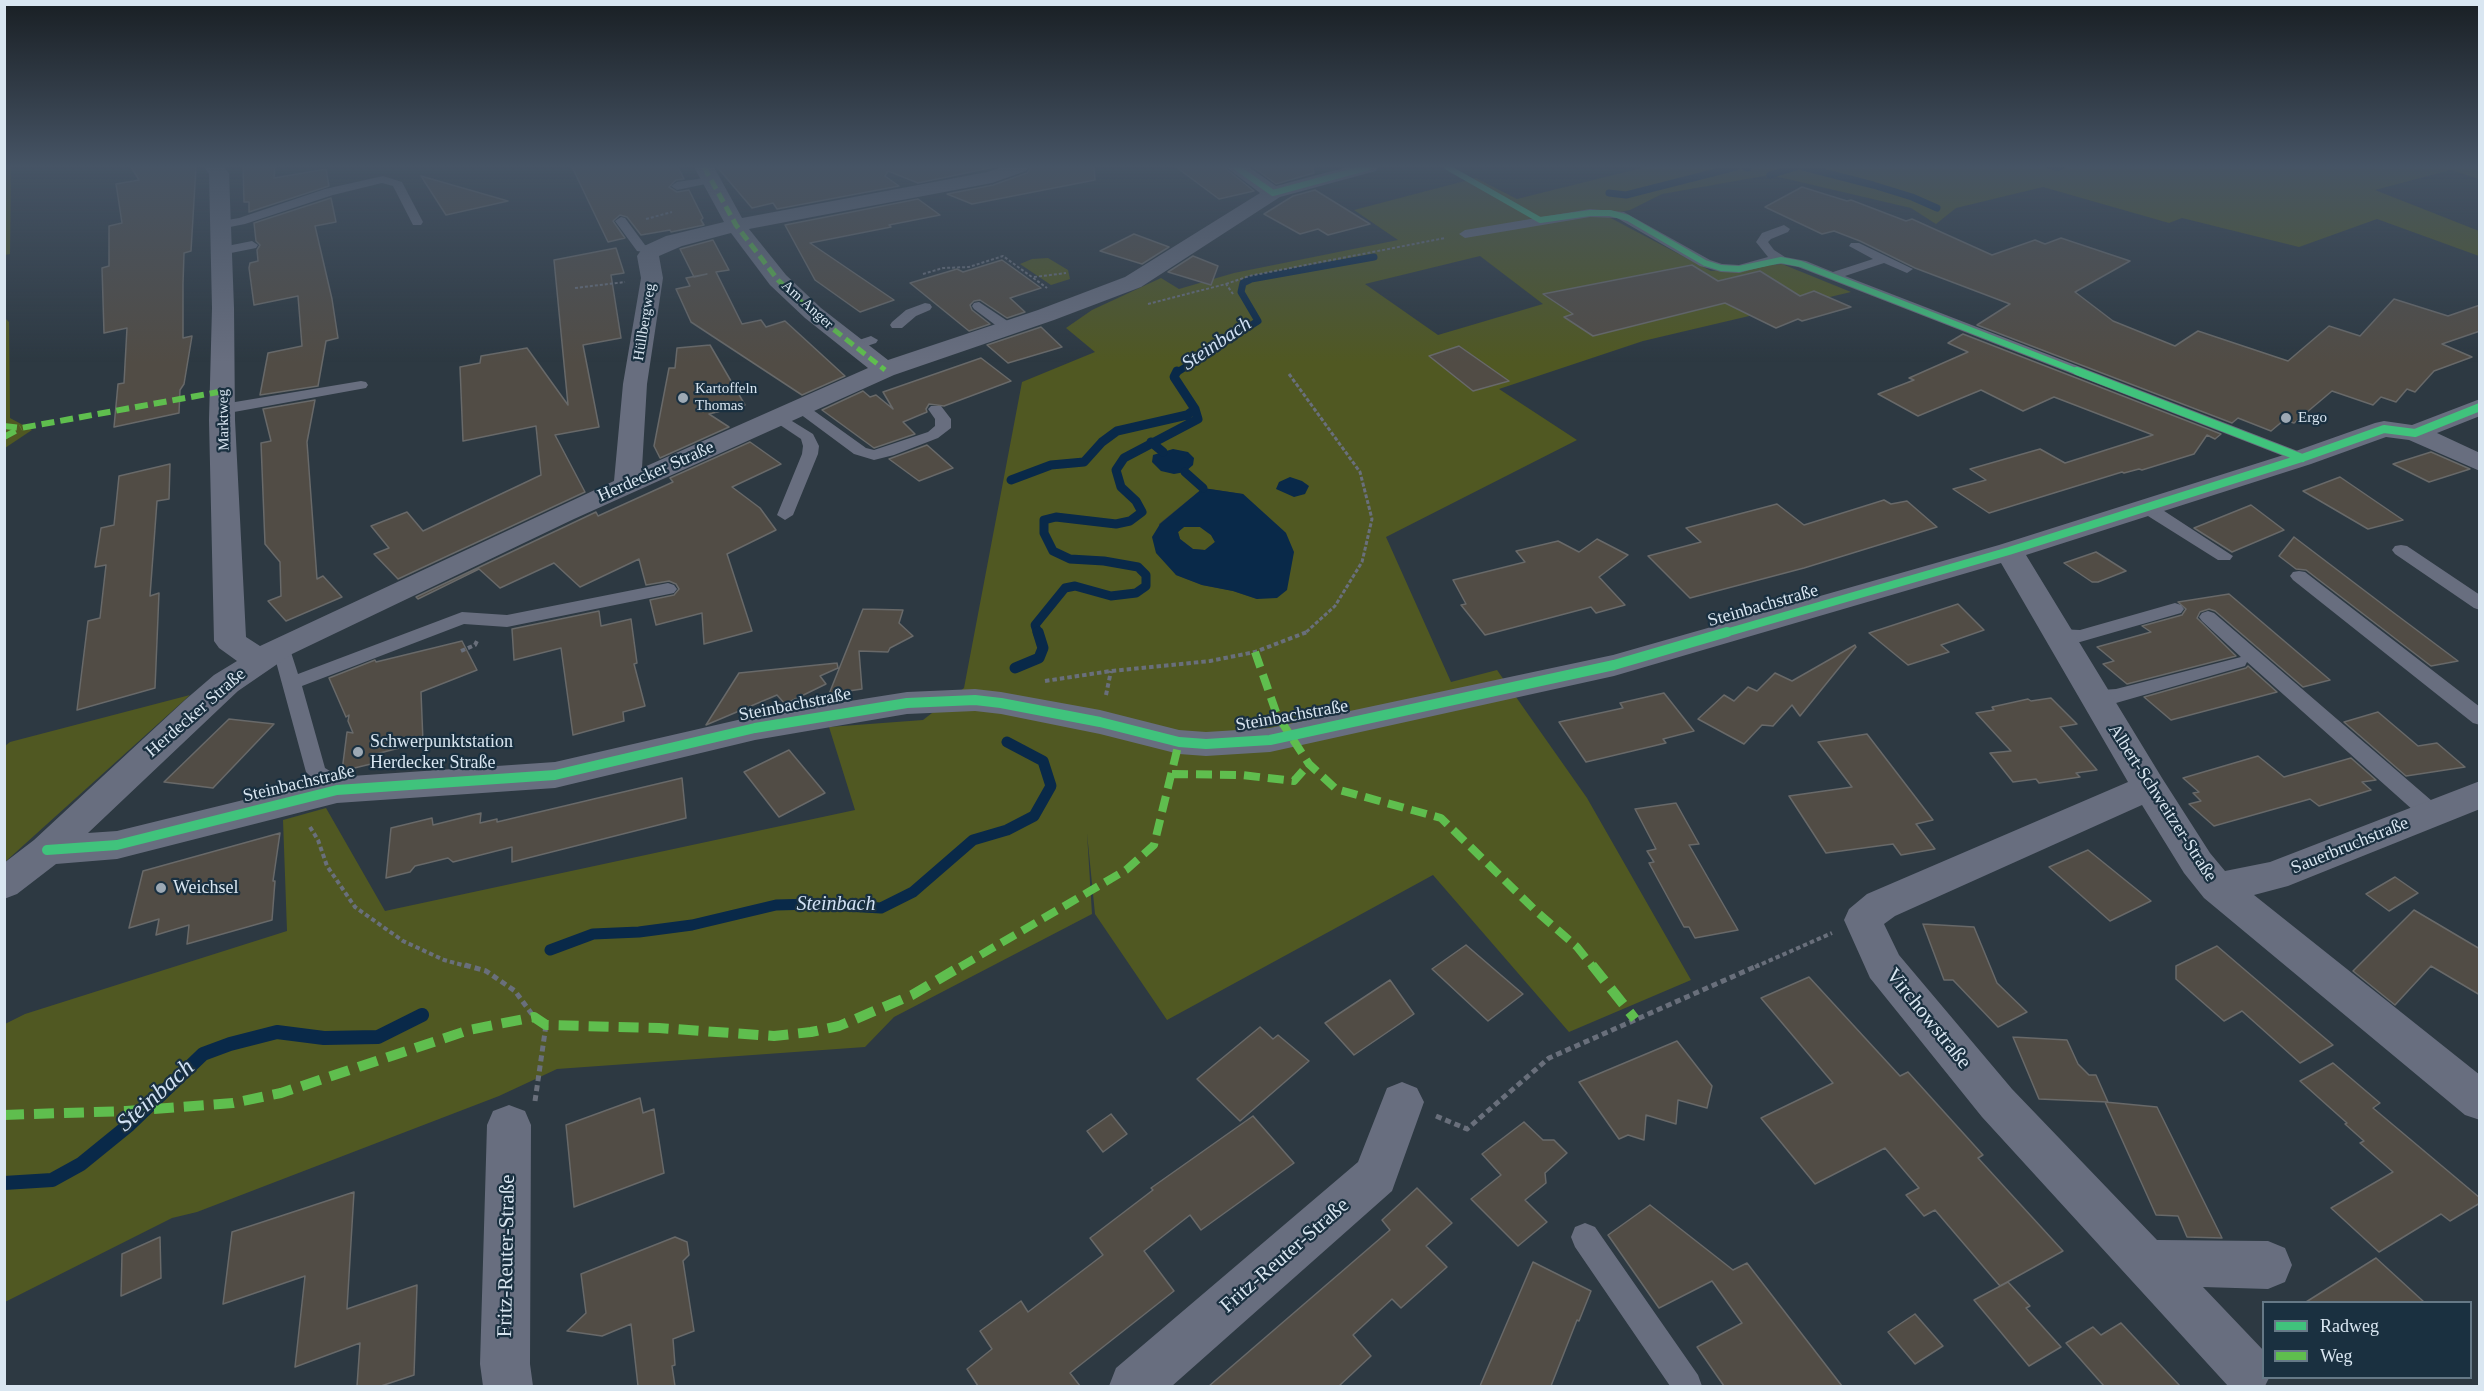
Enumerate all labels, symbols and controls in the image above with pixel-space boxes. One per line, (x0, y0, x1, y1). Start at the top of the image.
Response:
street label: Am Anger (777, 277, 837, 333)
street label: Hüllbergweg (630, 282, 660, 362)
water label: Steinbach (1178, 312, 1256, 376)
place label: Kartoffeln Thomas (695, 380, 757, 415)
street label: Marktweg (214, 389, 234, 451)
marker: Kartoffeln Thomas (676, 391, 690, 405)
place label: Ergo (2298, 409, 2327, 427)
marker: Ergo (2279, 411, 2293, 425)
street label: Herdecker Straße (594, 437, 718, 507)
street label: Steinbachstraße (1705, 580, 1821, 632)
street label: Herdecker Straße (142, 664, 250, 762)
street label: Steinbachstraße (737, 684, 853, 726)
street label: Steinbachstraße (1234, 695, 1350, 737)
street label: Albert-Schweitzer-Straße (2103, 720, 2221, 886)
place label: Schwerpunktstation Herdecker Straße (370, 731, 513, 774)
marker: Schwerpunktstation Herdecker Straße (351, 745, 365, 759)
street label: Steinbachstraße (241, 761, 357, 807)
street label: Sauerbruchstraße (2288, 813, 2412, 879)
place label: Weichsel (173, 877, 239, 899)
marker: Weichsel (154, 881, 168, 895)
water label: Steinbach (797, 893, 875, 917)
street label: Virchowstraße (1880, 964, 1976, 1074)
water label: Steinbach (111, 1054, 201, 1138)
street label: Fritz-Reuter-Straße (493, 1174, 521, 1338)
street label: Fritz-Reuter-Straße (1215, 1193, 1355, 1319)
legend (2262, 1301, 2472, 1379)
text: Radweg (2320, 1316, 2379, 1336)
text: Weg (2320, 1346, 2353, 1366)

